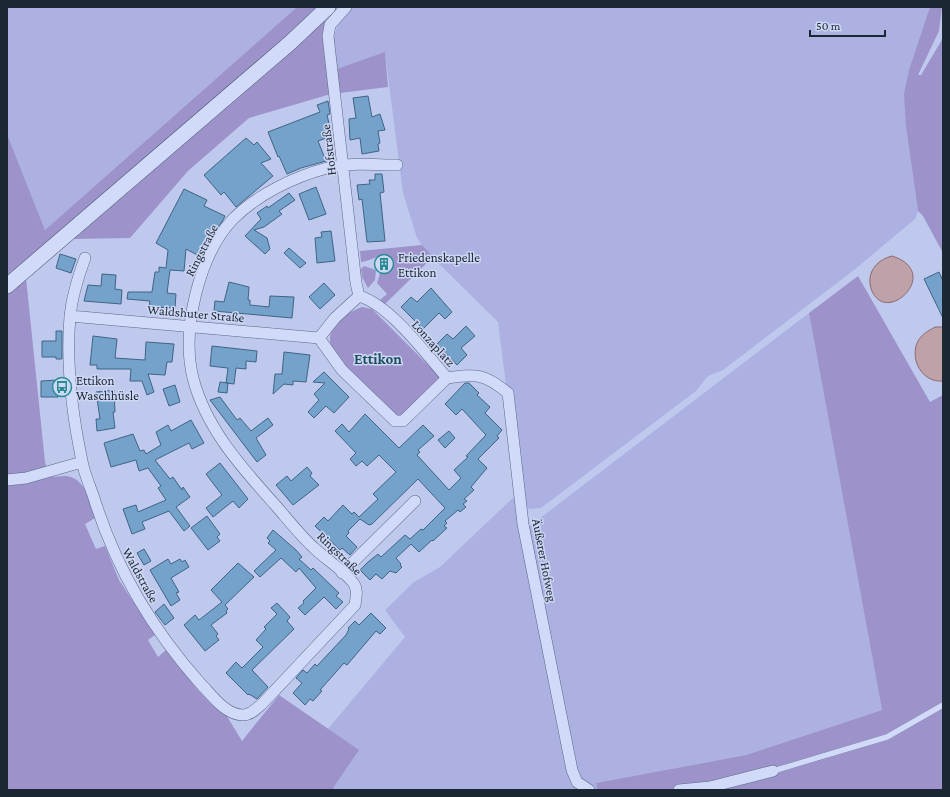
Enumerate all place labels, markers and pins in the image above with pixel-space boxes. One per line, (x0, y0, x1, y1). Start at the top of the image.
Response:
place label: Friedenskapelle Ettikon (398, 250, 480, 280)
building icon: Friedenskapelle Ettikon (373, 253, 395, 275)
place label: Ettikon Waschhüsle (76, 373, 139, 403)
bus stop icon: Ettikon Waschhüsle (51, 376, 73, 398)

